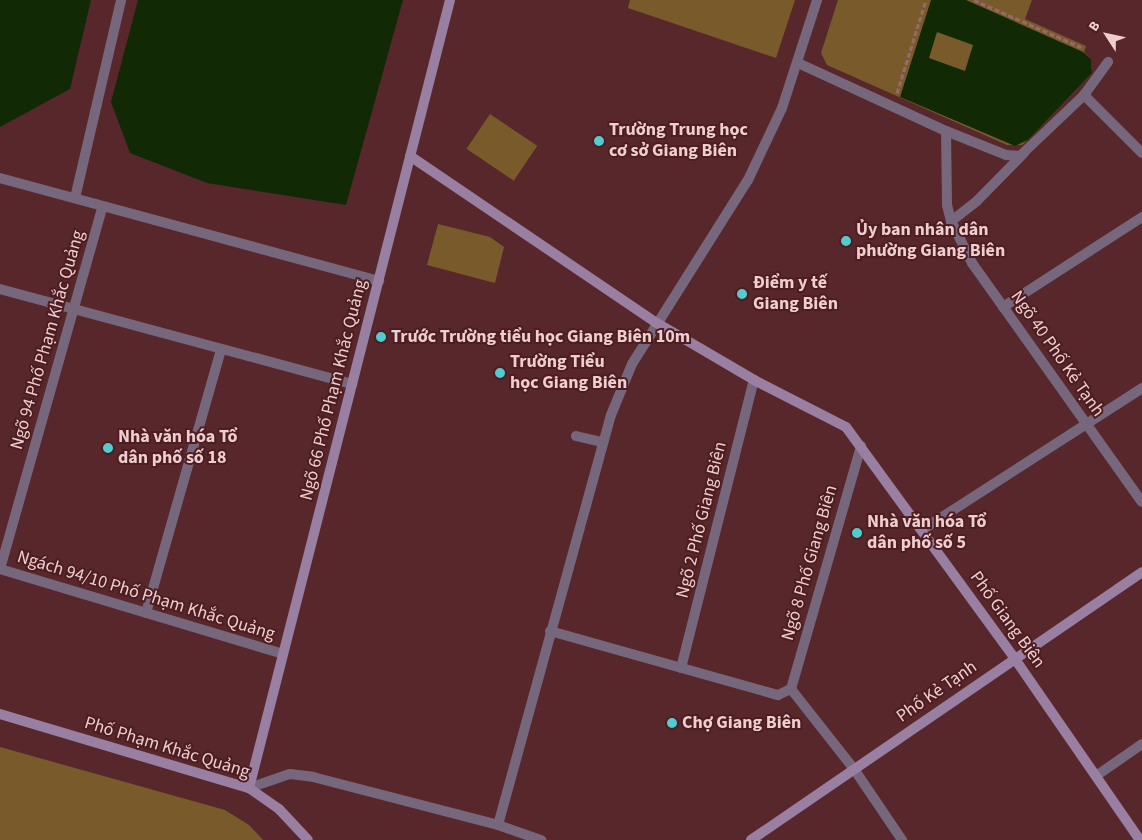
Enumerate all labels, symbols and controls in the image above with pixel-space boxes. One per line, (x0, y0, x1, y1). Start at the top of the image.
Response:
north arrow (1082, 10, 1132, 60)
text: B (1084, 17, 1105, 36)
place label: Trường Trung học cơ sở Giang Biên (609, 120, 748, 162)
marker: Trường Trung học cơ sở Giang Biên (593, 135, 605, 147)
place label: Ủy ban nhân dân phường Giang Biên (856, 220, 1005, 262)
street label: Ngõ 94 Phố Phạm Khắc Quảng (6, 228, 90, 452)
marker: Ủy ban nhân dân phường Giang Biên (840, 235, 852, 247)
place label: Điểm y tế Giang Biên (753, 273, 838, 316)
street label: Ngõ 66 Phố Phạm Khắc Quảng (296, 277, 372, 503)
marker: Điểm y tế Giang Biên (735, 287, 749, 301)
street label: Ngõ 40 Phố Kẻ Tạnh (1006, 287, 1108, 421)
place label: Trước Trường tiểu học Giang Biên 10m (391, 326, 690, 348)
marker: Trước Trường tiểu học Giang Biên 10m (375, 331, 387, 343)
place label: Trường Tiểu học Giang Biên (510, 352, 627, 394)
marker: Trường Tiểu học Giang Biên (494, 367, 506, 379)
place label: Nhà văn hóa Tổ dân phố số 18 (118, 427, 238, 469)
street label: Ngõ 2 Phố Giang Biên (672, 439, 732, 601)
marker: Nhà văn hóa Tổ dân phố số 18 (102, 442, 114, 454)
street label: Ngõ 8 Phố Giang Biên (777, 483, 843, 643)
place label: Nhà văn hóa Tổ dân phố số 5 (867, 512, 987, 554)
marker: Nhà văn hóa Tổ dân phố số 5 (851, 527, 863, 539)
street label: Ngách 94/10 Phố Phạm Khắc Quảng (14, 546, 278, 646)
street label: Phố Giang Biên (965, 567, 1049, 673)
street label: Phố Kẻ Tạnh (893, 656, 981, 728)
place label: Chợ Giang Biên (682, 712, 801, 734)
street label: Phố Phạm Khắc Quảng (82, 713, 252, 783)
marker: Chợ Giang Biên (666, 717, 678, 729)

